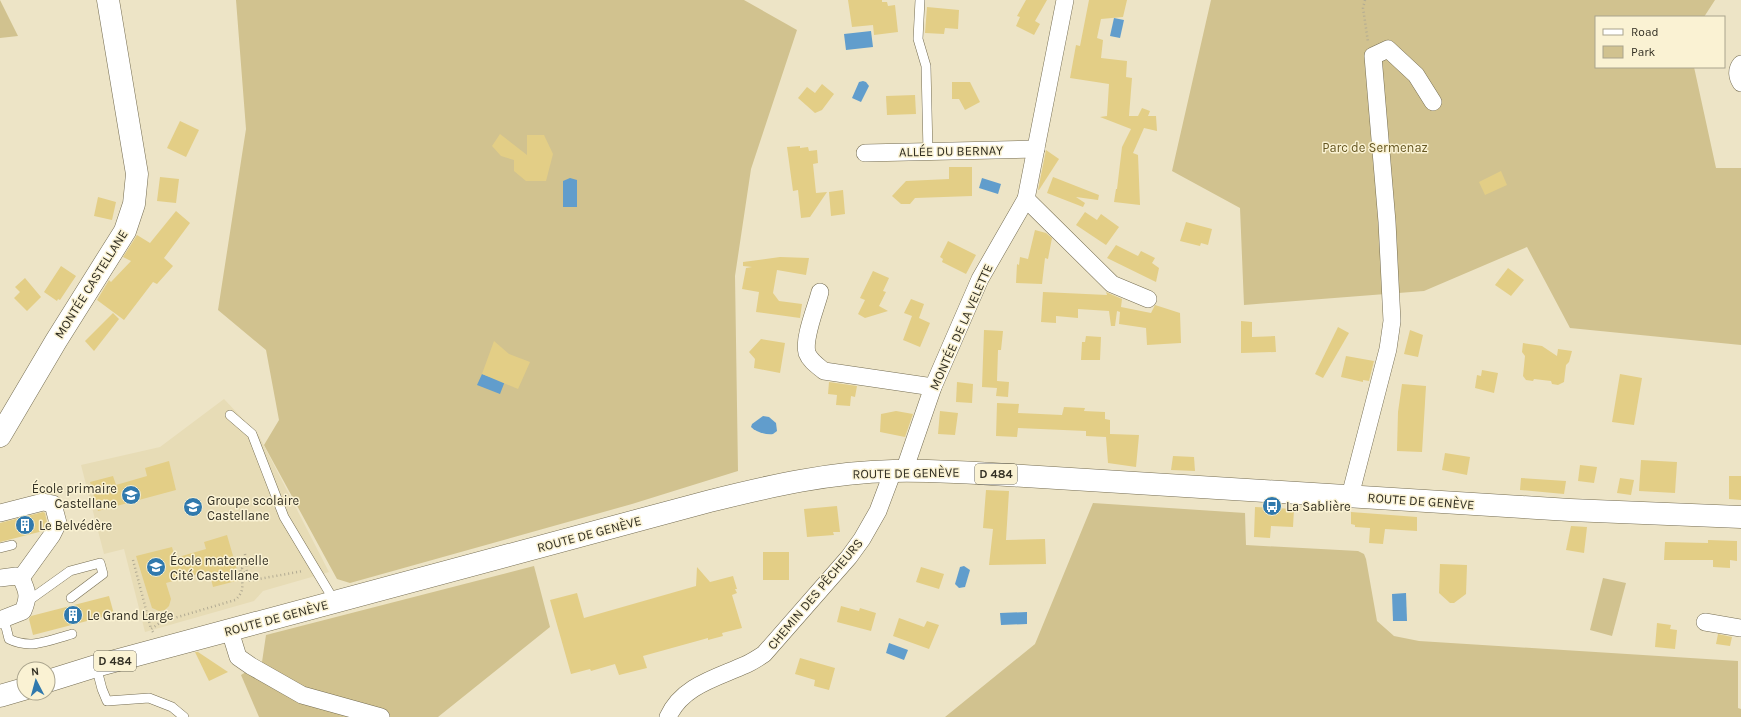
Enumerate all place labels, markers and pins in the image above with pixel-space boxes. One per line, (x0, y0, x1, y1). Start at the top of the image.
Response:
place label: École primaire Castellane (32, 479, 117, 511)
school or university icon: École primaire Castellane (120, 484, 142, 506)
place label: Groupe scolaire Castellane (207, 493, 299, 523)
bus stop icon: La Sablière (1261, 495, 1283, 517)
school or university icon: Groupe scolaire Castellane (182, 496, 204, 518)
place label: La Sablière (1286, 499, 1351, 514)
building icon: Le Belvédère (14, 514, 36, 536)
place label: Le Belvédère (39, 518, 113, 533)
place label: École maternelle Cité Castellane (170, 551, 269, 583)
school or university icon: École maternelle Cité Castellane (145, 556, 167, 578)
building icon: Le Grand Large (62, 604, 84, 626)
place label: Le Grand Large (87, 608, 174, 623)

